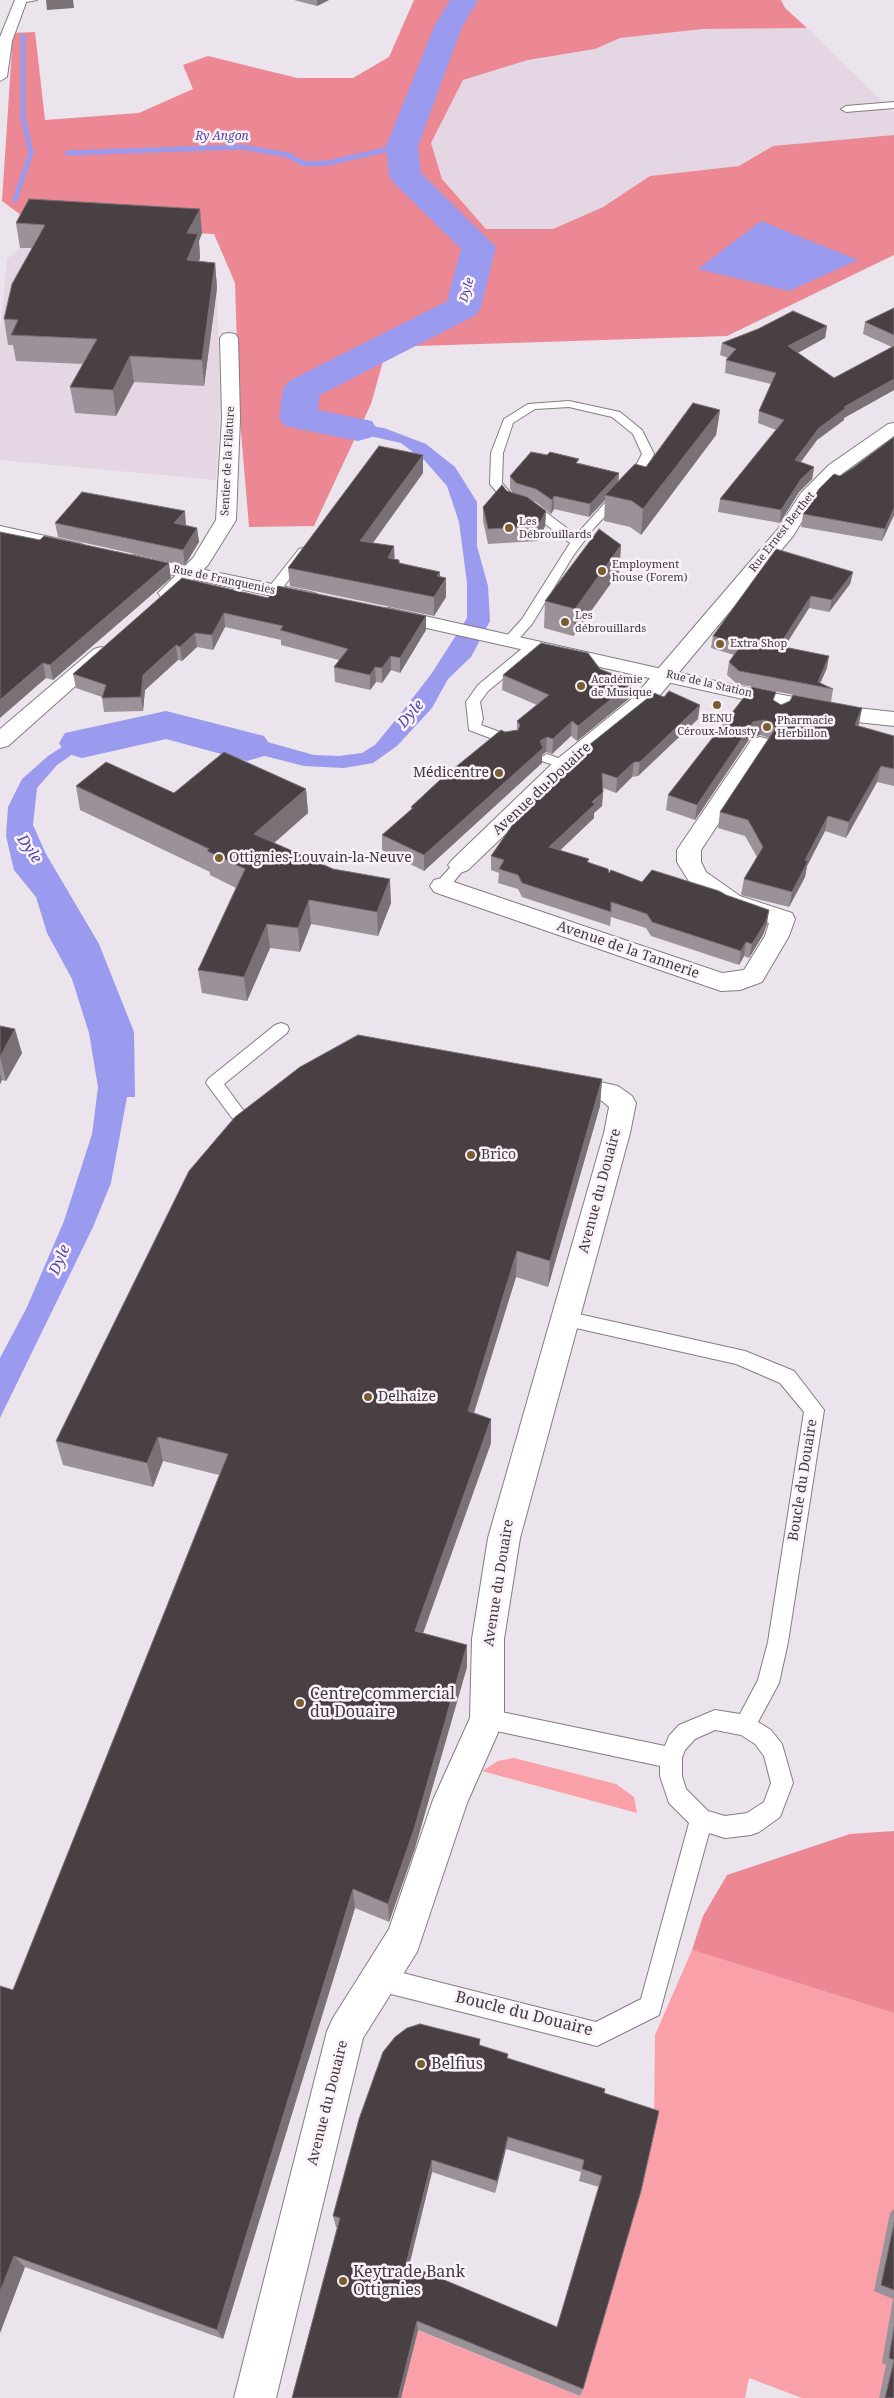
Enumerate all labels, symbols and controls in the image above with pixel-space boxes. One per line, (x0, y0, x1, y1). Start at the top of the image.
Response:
water label: Ry Angon (195, 130, 249, 144)
water label: Dyle (457, 276, 477, 304)
street label: Sentier de la Filature (219, 406, 237, 516)
street label: Rue Ernest Berthet (746, 489, 818, 575)
place label: Les Débrouillards (519, 515, 592, 541)
marker: Les Débrouillards (503, 522, 515, 534)
place label: Employment house (Forem) (612, 558, 687, 584)
street label: Rue de Franquenies (172, 563, 276, 597)
marker: Employment house (Forem) (596, 565, 608, 577)
place label: Les débrouillards (575, 609, 646, 635)
marker: Les débrouillards (559, 616, 571, 628)
place label: Extra Shop (730, 637, 787, 651)
marker: Extra Shop (714, 638, 726, 650)
street label: Rue de la Station (665, 668, 753, 700)
place label: Académie de Musique (591, 673, 652, 699)
marker: Académie de Musique (575, 680, 587, 692)
water label: Dyle (394, 696, 428, 732)
marker: BENU Céroux-Mousty (711, 699, 723, 711)
place label: BENU Céroux-Mousty (677, 712, 757, 738)
place label: Pharmacie Herbillon (777, 714, 833, 740)
marker: Pharmacie Herbillon (761, 721, 773, 733)
street label: Avenue du Douaire (489, 739, 595, 839)
place label: Médicentre (413, 765, 489, 781)
marker: Médicentre (493, 767, 505, 779)
water label: Dyle (13, 831, 45, 867)
place label: Ottignies-Louvain-la-Neuve (229, 850, 412, 866)
marker: Ottignies-Louvain-la-Neuve (213, 852, 225, 864)
street label: Avenue de la Tannerie (555, 918, 701, 982)
street label: Avenue du Douaire (575, 1127, 625, 1255)
place label: Brico (481, 1147, 516, 1163)
marker: Brico (465, 1149, 477, 1161)
water label: Dyle (46, 1242, 74, 1278)
place label: Delhaize (378, 1389, 436, 1405)
marker: Delhaize (362, 1391, 374, 1403)
street label: Boucle du Douaire (785, 1418, 821, 1542)
street label: Avenue du Douaire (481, 1518, 517, 1648)
place label: Centre commercial du Douaire (310, 1684, 455, 1722)
marker: Centre commercial du Douaire (294, 1697, 306, 1709)
street label: Boucle du Douaire (453, 1988, 595, 2040)
street label: Avenue du Douaire (304, 2039, 352, 2167)
place label: Belfius (431, 2054, 483, 2074)
marker: Belfius (415, 2058, 427, 2070)
place label: Keytrade Bank Ottignies (353, 2262, 465, 2300)
marker: Keytrade Bank Ottignies (337, 2275, 349, 2287)

